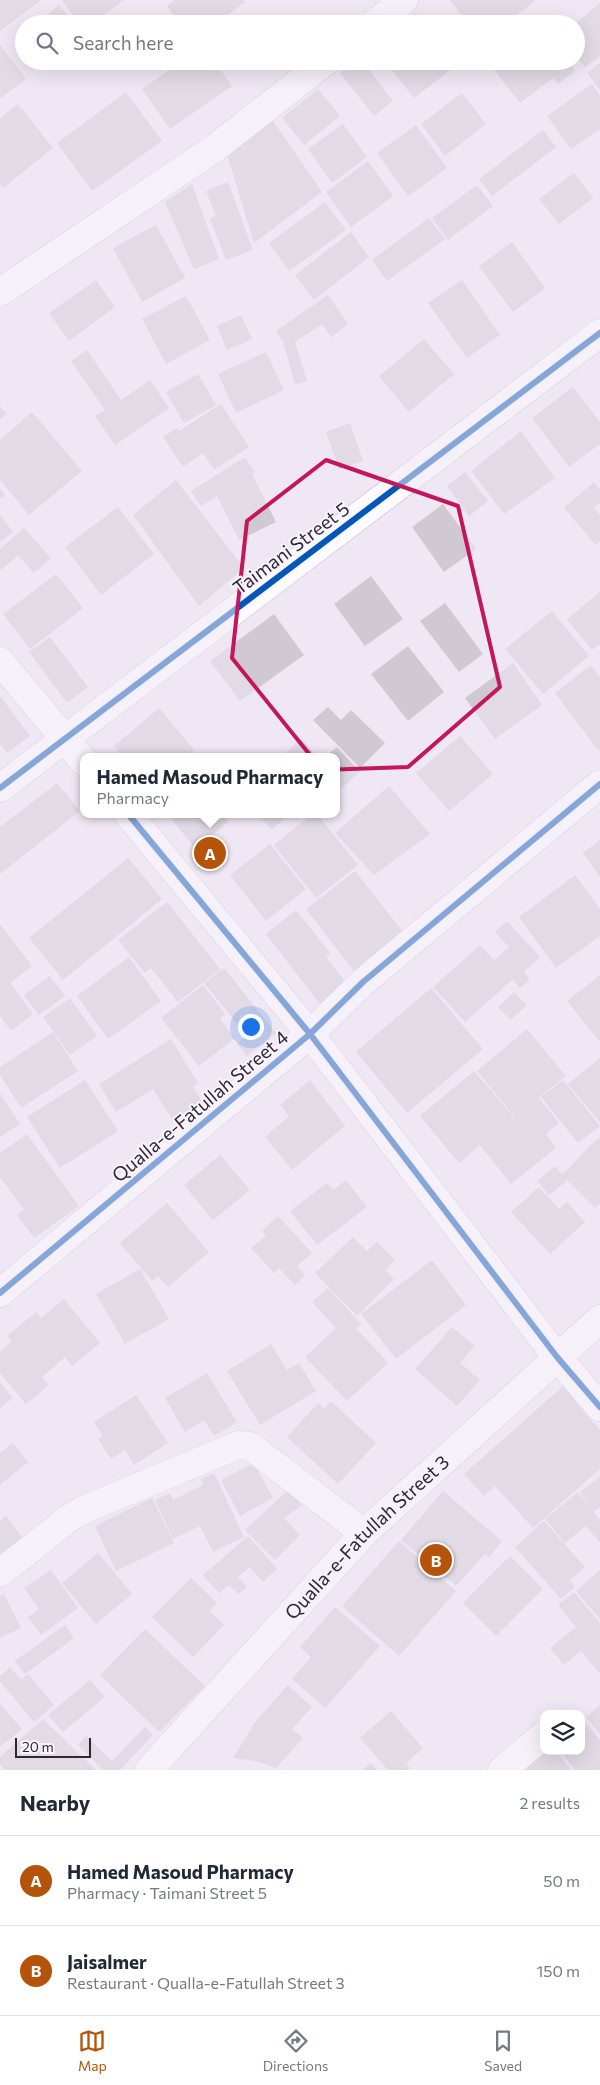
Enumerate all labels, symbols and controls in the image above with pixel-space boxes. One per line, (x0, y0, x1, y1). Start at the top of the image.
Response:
search box (15, 15, 585, 70)
icon: search (33, 29, 61, 57)
text: Search here (73, 31, 173, 54)
street label: Taimani Street 5 (228, 496, 353, 599)
popup (80, 753, 340, 818)
text: Hamed Masoud Pharmacy (97, 765, 323, 788)
text: Pharmacy (97, 788, 169, 807)
pin: A (194, 834, 226, 872)
your location (238, 1014, 264, 1040)
street label: Qualla-e-Fatullah Street 4 (107, 1025, 293, 1186)
street label: Qualla-e-Fatullah Street 3 (280, 1450, 453, 1624)
pin: B (420, 1541, 452, 1579)
map controls (540, 1710, 585, 1755)
button: layers (540, 1710, 585, 1755)
scale bar (15, 1735, 91, 1758)
text: 20 m (22, 1738, 54, 1755)
text: Nearby (20, 1790, 90, 1815)
text: 2 results (519, 1793, 580, 1812)
text: Hamed Masoud Pharmacy (67, 1860, 294, 1883)
text: A (30, 1871, 42, 1890)
text: 50 m (543, 1871, 580, 1890)
text: Pharmacy · Taimani Street 5 (67, 1883, 267, 1902)
text: Jaisalmer (67, 1950, 147, 1973)
text: B (31, 1961, 41, 1980)
text: 150 m (537, 1961, 580, 1980)
text: Restaurant · Qualla-e-Fatullah Street 3 (67, 1973, 345, 1992)
tab: Map (78, 2027, 107, 2074)
tab: Directions (263, 2027, 328, 2074)
tab: Saved (484, 2027, 522, 2074)

